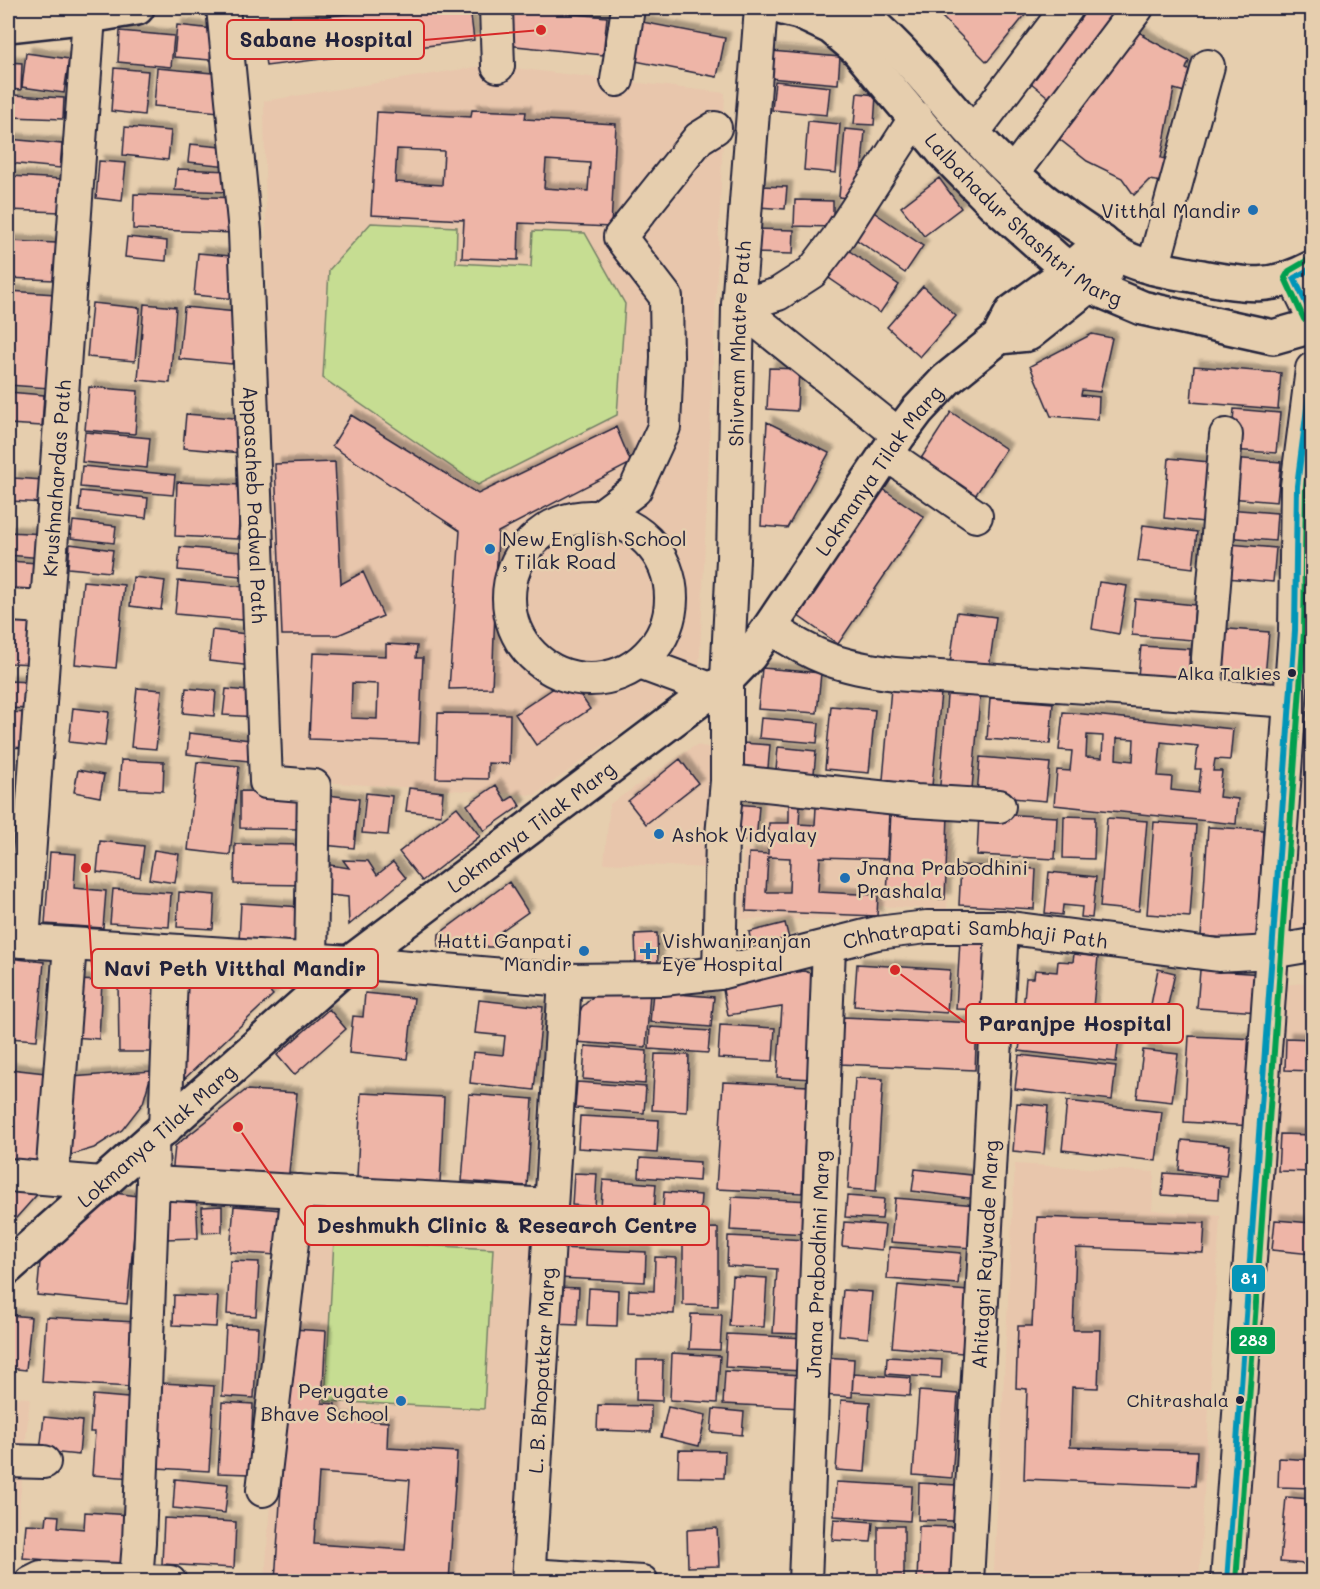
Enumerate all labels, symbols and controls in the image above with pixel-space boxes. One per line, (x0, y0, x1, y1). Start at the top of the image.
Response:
callout: Sabane Hospital (227, 20, 424, 59)
text: Sabane Hospital (240, 25, 412, 52)
street label: Lalbahadur Shashtri Marg (920, 127, 1126, 311)
place label: Vitthal Mandir (1101, 197, 1241, 223)
marker: Vitthal Mandir (1246, 203, 1260, 217)
street label: Shivram Mhatre Path (722, 240, 756, 447)
street label: Krushnahardas Path (36, 379, 76, 578)
street label: Lokmanya Tilak Marg (809, 379, 948, 560)
street label: Appasaheb Padwal Path (238, 385, 273, 624)
place label: New English School , Tilak Road (502, 525, 687, 574)
marker: New English School , Tilak Road (483, 542, 497, 556)
place label: Alka Talkies (1177, 661, 1281, 685)
marker: Alka Talkies (1286, 667, 1298, 679)
street label: Lokmanya Tilak Marg (442, 755, 620, 898)
place label: Ashok Vidyalay (671, 821, 817, 847)
marker: Ashok Vidyalay (652, 827, 666, 841)
place label: Jnana Prabodhini Prashala (857, 854, 1028, 903)
marker: Jnana Prabodhini Prashala (838, 871, 852, 885)
street label: Chhatrapati Sambhaji Path (840, 914, 1109, 954)
place label: Hatti Ganpati Mandir (437, 927, 572, 976)
place label: Vishwaniranjan Eye Hospital (662, 927, 811, 976)
marker: Vishwaniranjan Eye Hospital (639, 942, 657, 960)
marker: Hatti Ganpati Mandir (577, 944, 591, 958)
callout: Navi Peth Vitthal Mandir (92, 949, 378, 988)
text: Navi Peth Vitthal Mandir (104, 954, 366, 981)
callout: Paranjpe Hospital (966, 1004, 1183, 1043)
text: Paranjpe Hospital (979, 1009, 1171, 1036)
street label: Lokmanya Tilak Marg (71, 1058, 241, 1213)
street label: Ahitagni Rajwade Marg (965, 1139, 1004, 1370)
street label: Jnana Prabodhini Marg (800, 1150, 834, 1378)
callout: Deshmukh Clinic & Research Centre (305, 1206, 709, 1245)
text: Deshmukh Clinic & Research Centre (317, 1211, 697, 1238)
line badge: 81 (1231, 1264, 1266, 1293)
street label: L. B. Bhopatkar Marg (522, 1267, 560, 1474)
text: 81 (1240, 1267, 1258, 1288)
line badge: 283 (1230, 1326, 1276, 1355)
text: 283 (1239, 1329, 1268, 1350)
place label: Perugate Bhave School (260, 1377, 389, 1426)
place label: Chitrashala (1126, 1388, 1229, 1412)
marker: Perugate Bhave School (394, 1394, 408, 1408)
marker: Chitrashala (1234, 1394, 1246, 1406)

